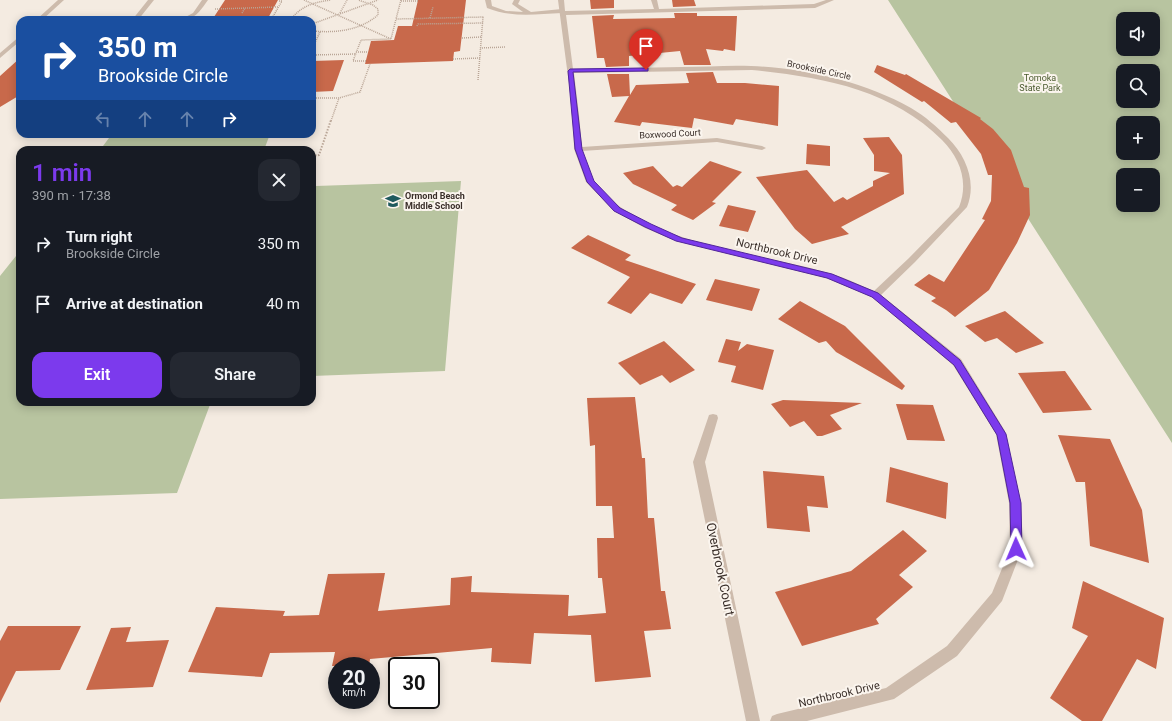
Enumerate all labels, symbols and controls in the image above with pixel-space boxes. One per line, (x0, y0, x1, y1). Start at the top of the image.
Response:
map controls (1116, 12, 1160, 212)
button: sound (1116, 12, 1160, 56)
pin (629, 29, 663, 70)
text: 350 m (98, 31, 177, 64)
icon: right (32, 32, 84, 84)
icon: arrive (635, 35, 657, 57)
street label: Brookside Circle (786, 58, 852, 82)
button: search (1116, 64, 1160, 108)
text: Brookside Circle (98, 65, 228, 86)
park label: Tomoka State Park (1019, 73, 1061, 93)
icon: left (92, 108, 114, 130)
icon: ahead (134, 108, 156, 130)
icon: ahead (176, 108, 198, 130)
icon: right (218, 108, 240, 130)
button: + (1116, 116, 1160, 160)
street label: Boxwood Court (639, 127, 701, 141)
text: 1 min (32, 159, 92, 187)
button: close (258, 159, 300, 201)
button: − (1116, 168, 1160, 212)
text: 390 m · 17:38 (32, 188, 111, 203)
place label: Ormond Beach Middle School (405, 191, 465, 211)
school or university icon: Ormond Beach Middle School (384, 192, 402, 210)
text: Turn right (66, 228, 132, 246)
icon: right (32, 233, 54, 255)
text: 350 m (258, 235, 300, 253)
street label: Northbrook Drive (735, 236, 819, 267)
text: Brookside Circle (66, 246, 160, 261)
icon: arrive (32, 293, 54, 315)
text: Arrive at destination (66, 295, 203, 313)
text: 40 m (266, 295, 300, 313)
button: Exit (32, 352, 162, 398)
button: Share (170, 352, 300, 398)
street label: Overbrook Court (703, 521, 738, 617)
position arrow (995, 528, 1037, 570)
speed limit sign: 30 (388, 657, 440, 709)
text: 20 (343, 666, 365, 690)
street label: Northbrook Drive (797, 679, 881, 710)
text: km/h (342, 687, 366, 698)

